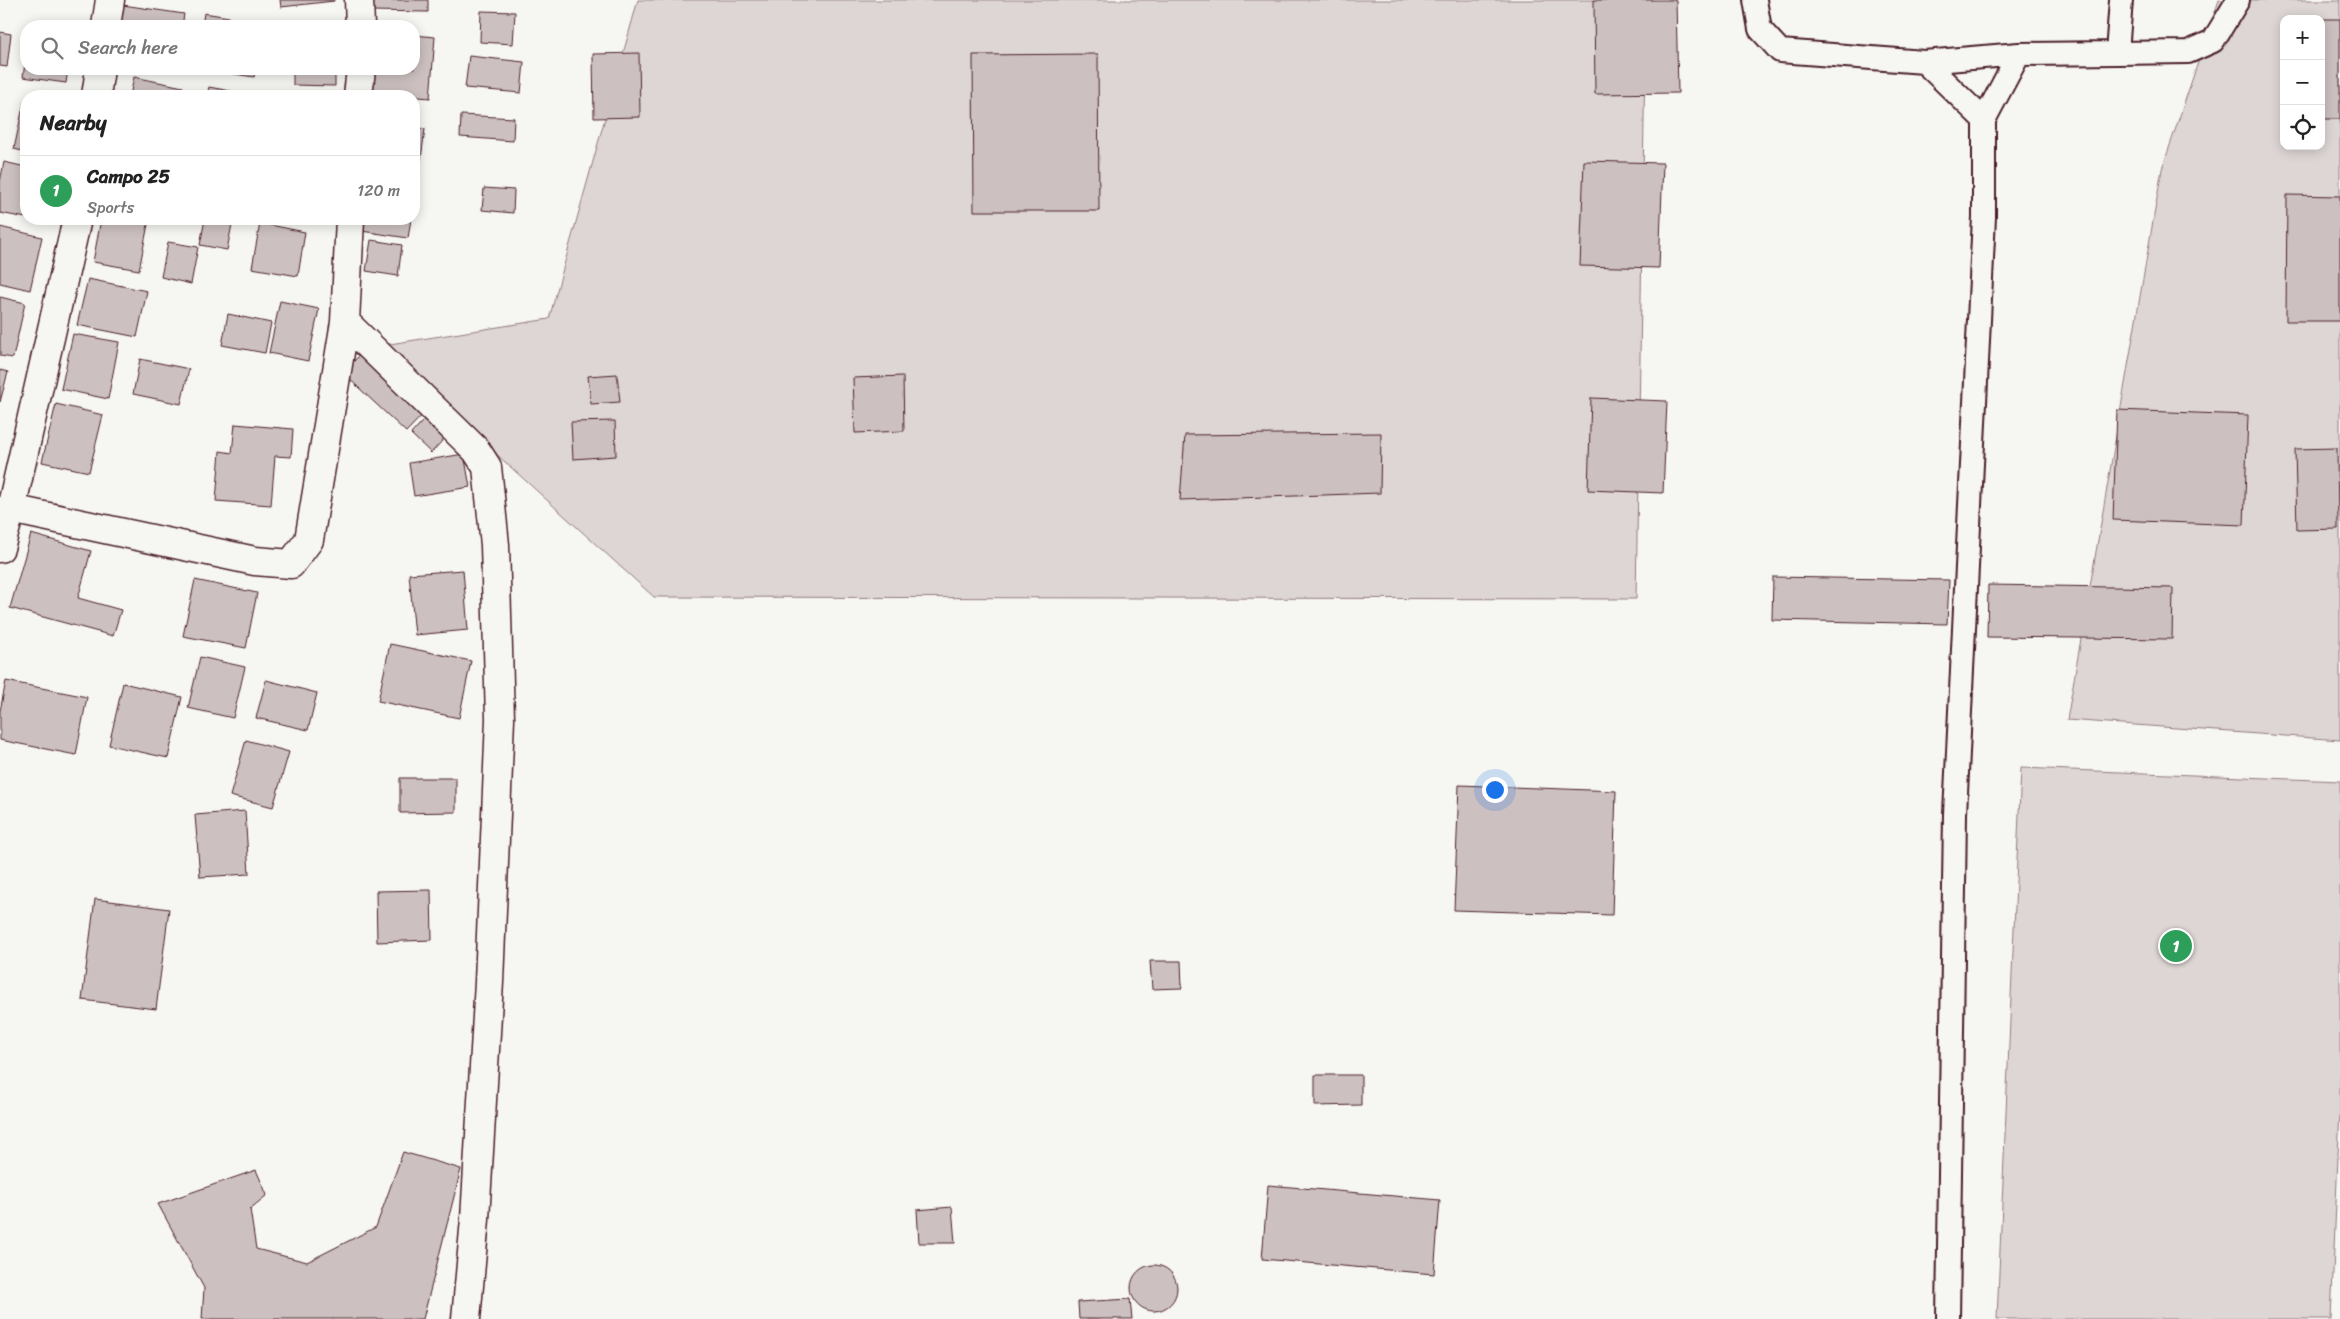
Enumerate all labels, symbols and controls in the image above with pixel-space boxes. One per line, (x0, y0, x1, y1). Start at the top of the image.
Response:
map controls (2280, 15, 2325, 150)
button: + (2280, 15, 2325, 60)
search box (20, 20, 420, 75)
text: Search here (78, 31, 178, 64)
icon: search (38, 34, 66, 62)
button: − (2280, 60, 2325, 105)
text: Nearby (40, 104, 106, 142)
button: locate (2280, 105, 2325, 150)
text: Campo 25 (87, 160, 170, 193)
text: 1 (53, 176, 59, 205)
text: 120 m (357, 176, 400, 205)
text: Sports (87, 193, 134, 222)
your location (1482, 777, 1508, 803)
pin: 1 (2160, 927, 2192, 965)

